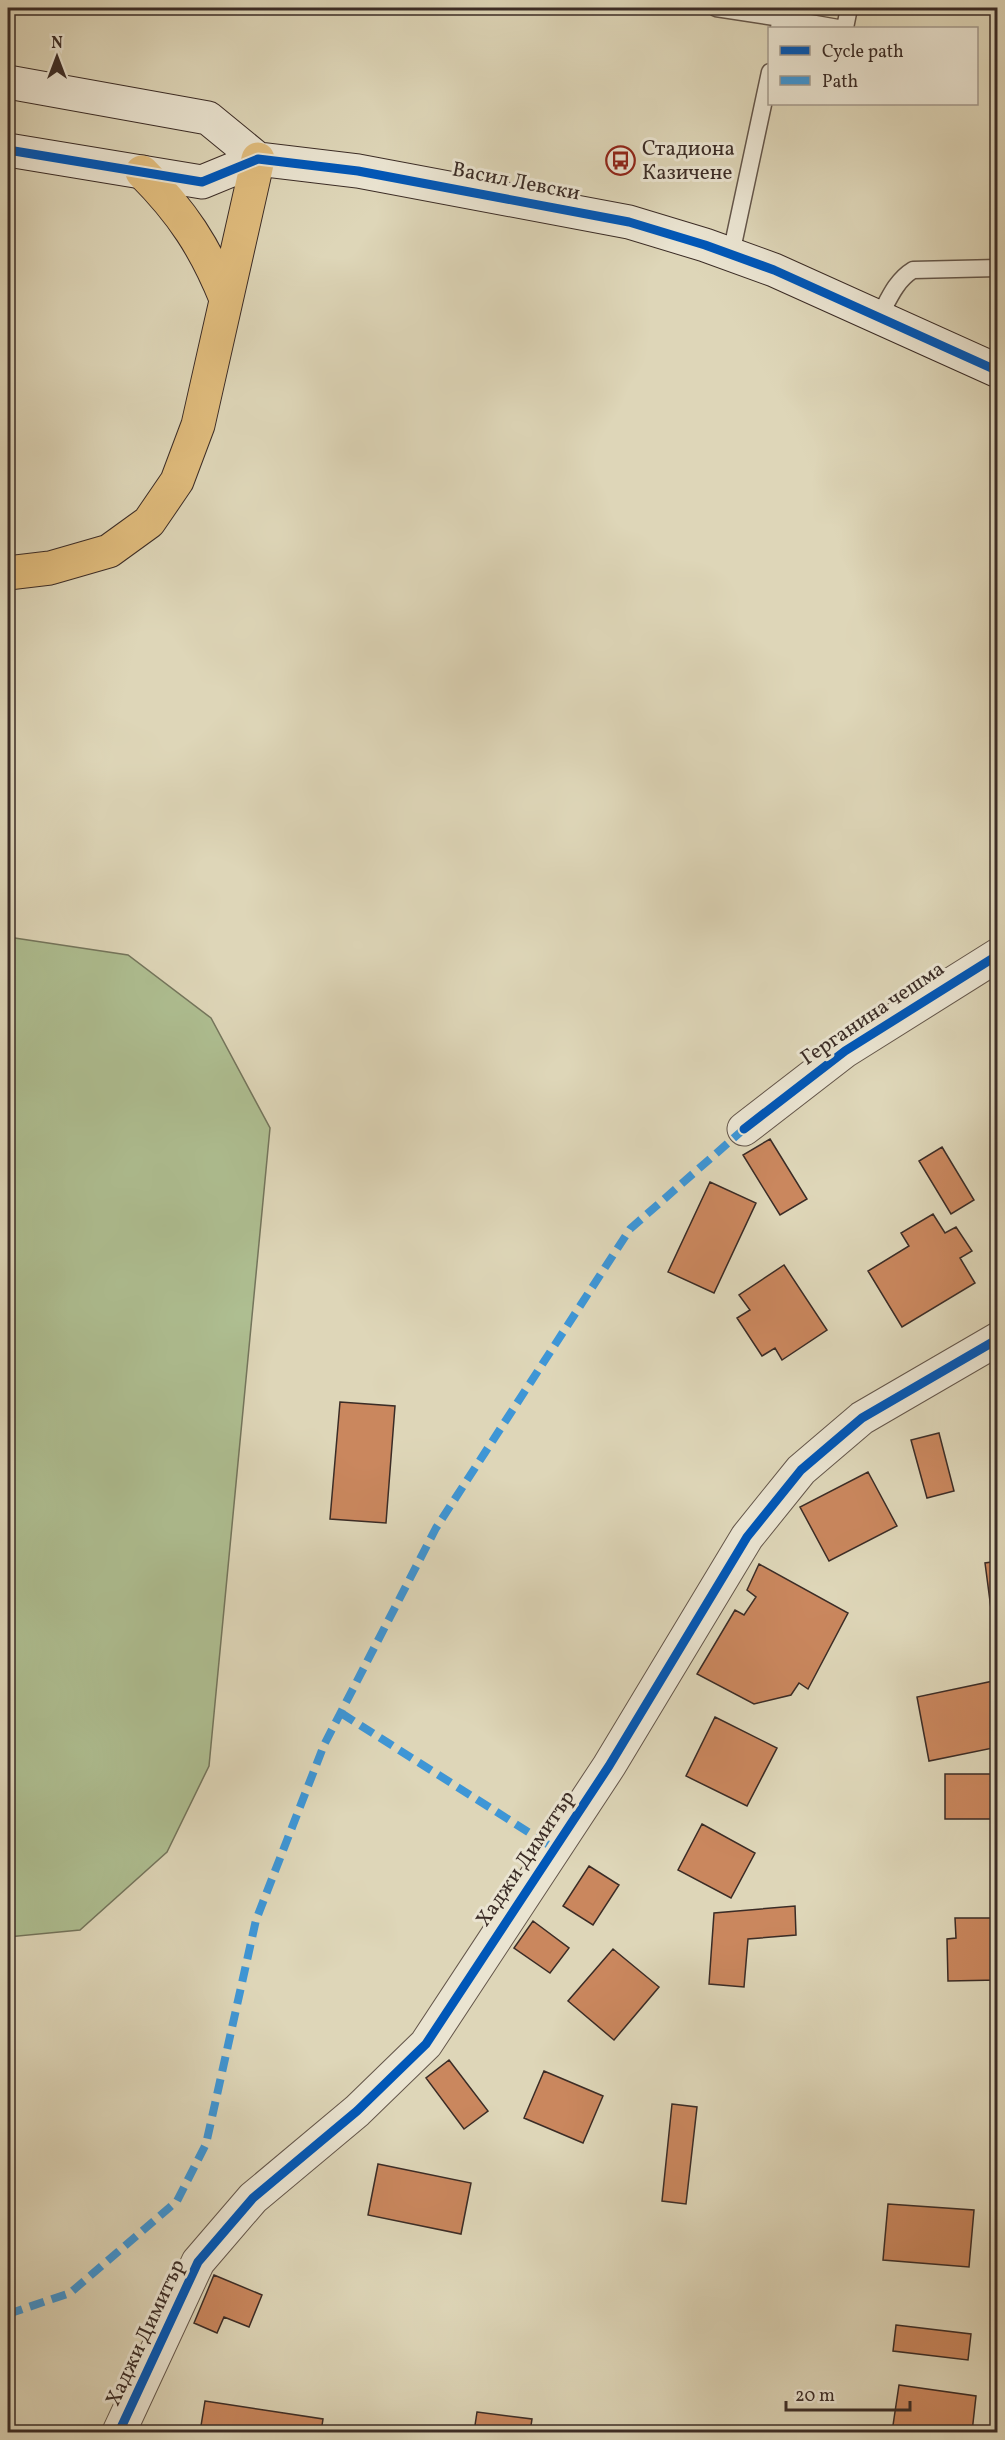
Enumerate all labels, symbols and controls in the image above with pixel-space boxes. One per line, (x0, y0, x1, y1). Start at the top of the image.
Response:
north arrow (27, 27, 87, 87)
legend (768, 27, 978, 105)
text: N (51, 33, 63, 55)
text: Cycle path (822, 40, 904, 65)
text: Path (822, 70, 858, 95)
place label: Стадиона Казичене (642, 135, 735, 188)
bus stop icon: Стадиона Казичене (605, 145, 637, 177)
street label: Васил Левски (450, 155, 583, 209)
street label: Герганина чешма (795, 955, 951, 1073)
street label: Хаджи Димитър (470, 1785, 582, 1933)
street label: Хаджи Димитър (99, 2255, 193, 2411)
scale bar (786, 2374, 910, 2412)
text: 20 m (795, 2384, 835, 2409)

